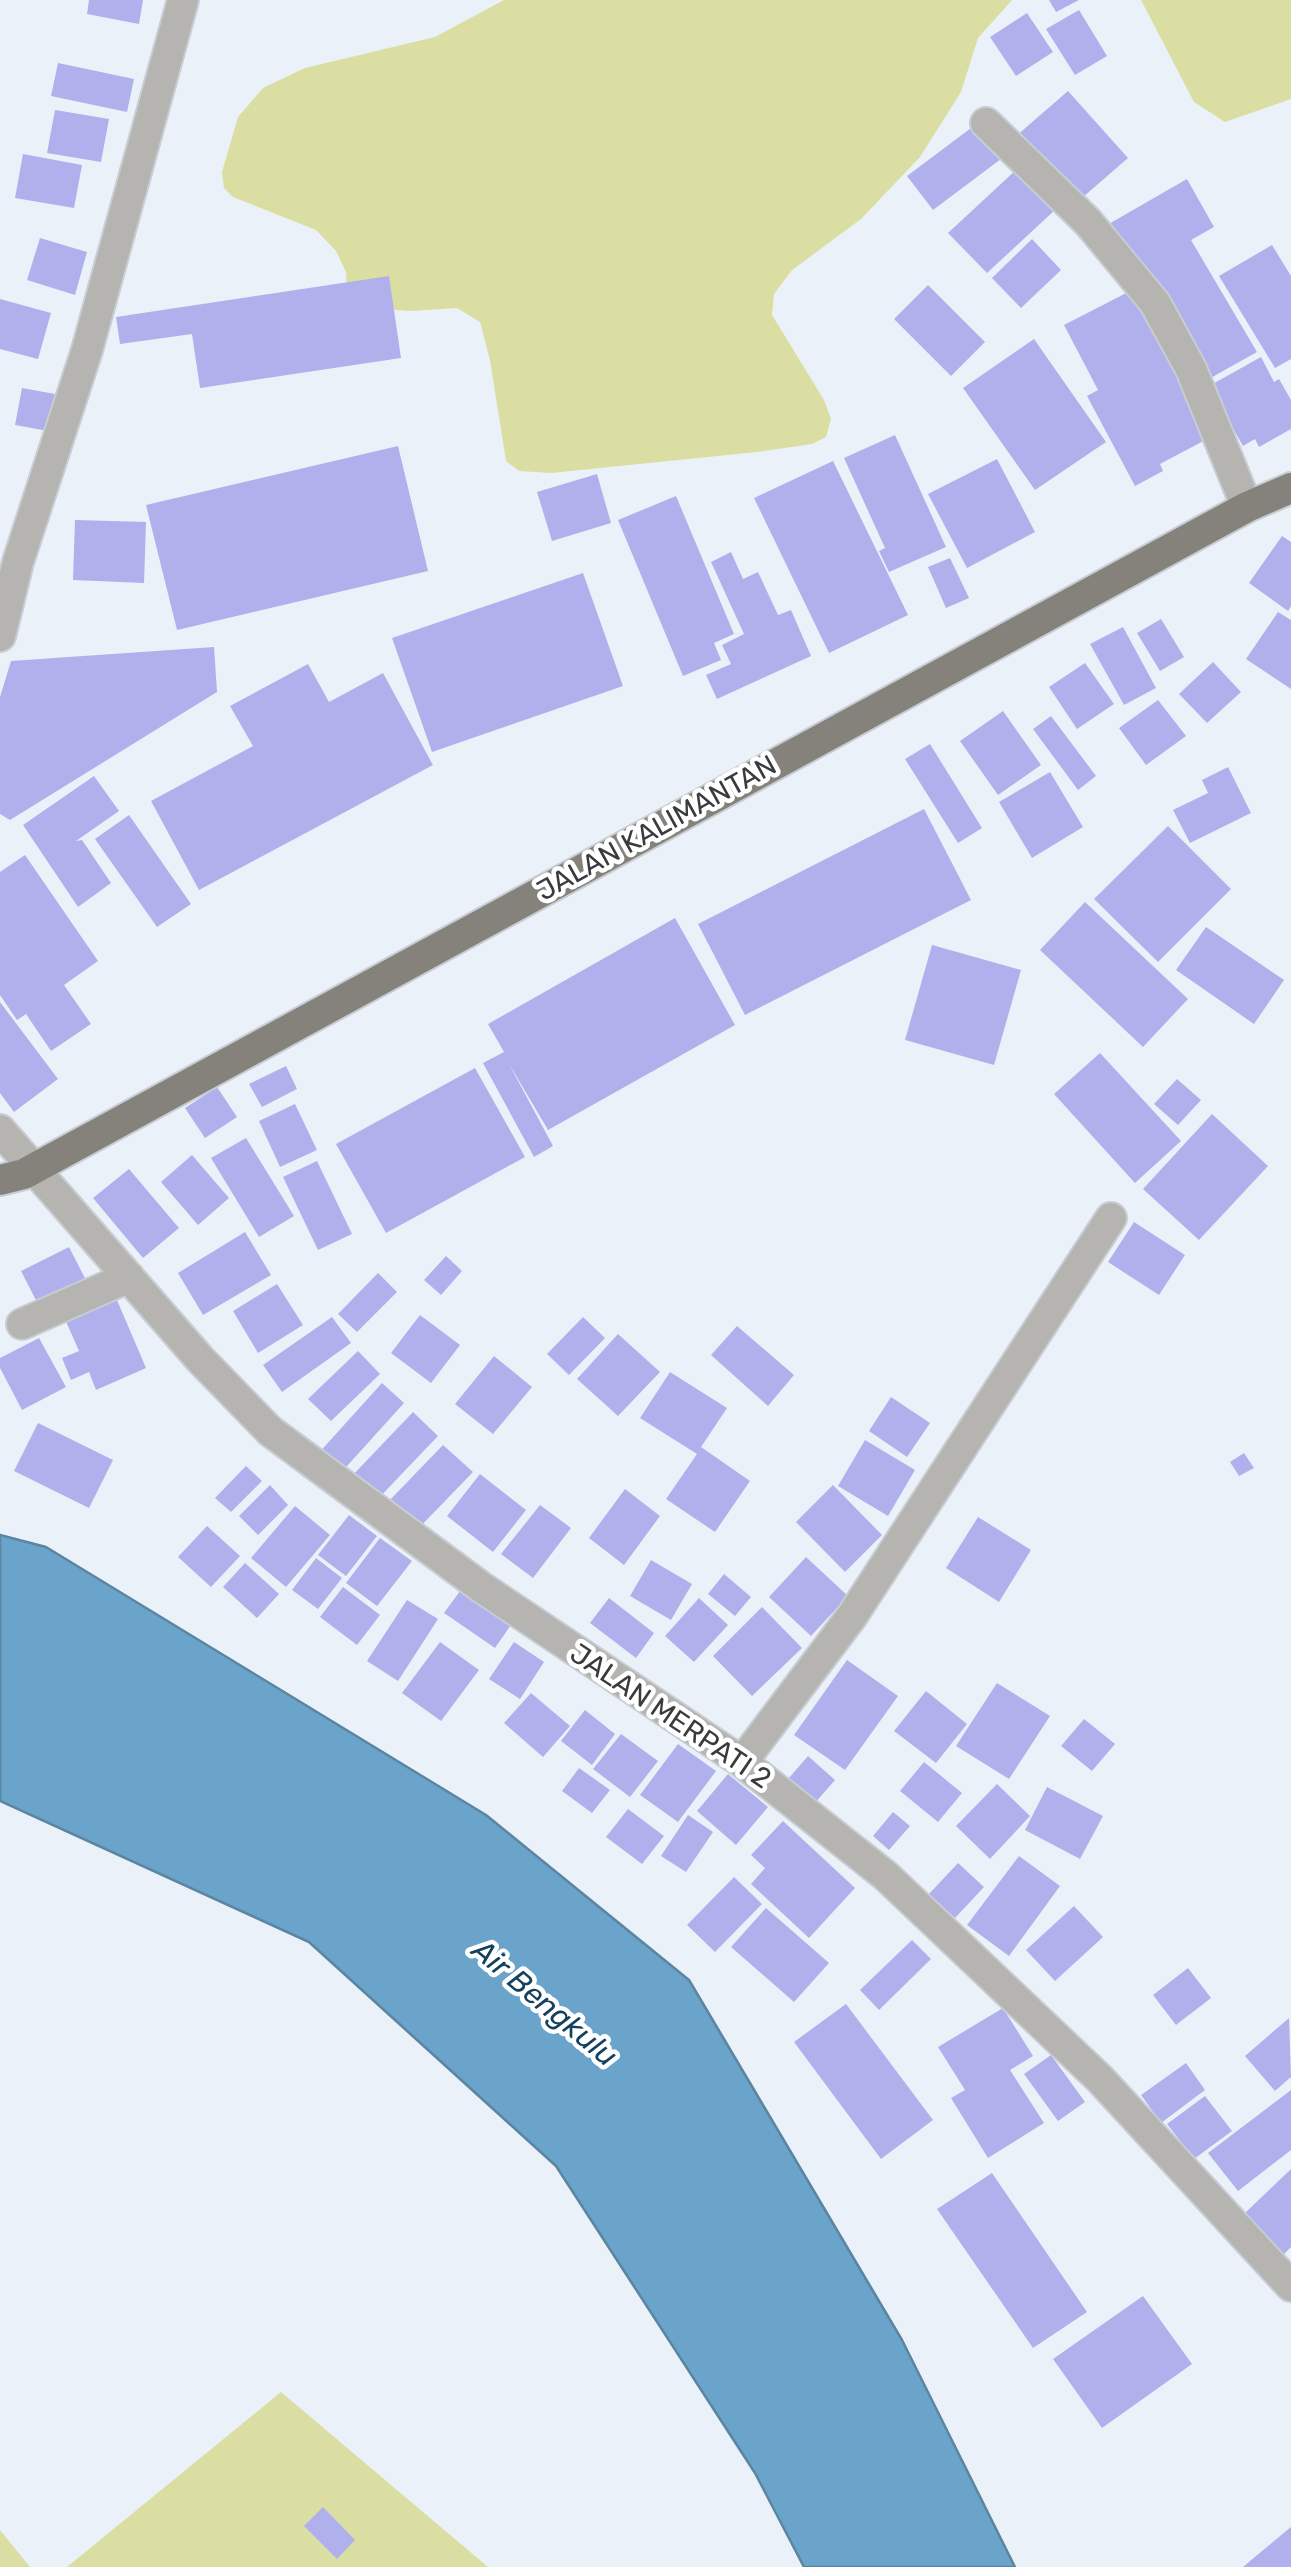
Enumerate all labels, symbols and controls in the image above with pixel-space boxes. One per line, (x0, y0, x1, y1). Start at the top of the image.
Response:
street label: JALAN KALIMANTAN (531, 749, 783, 909)
street label: JALAN MERPATI 2 (563, 1637, 777, 1797)
water label: Air Bengkulu (464, 1933, 624, 2075)

